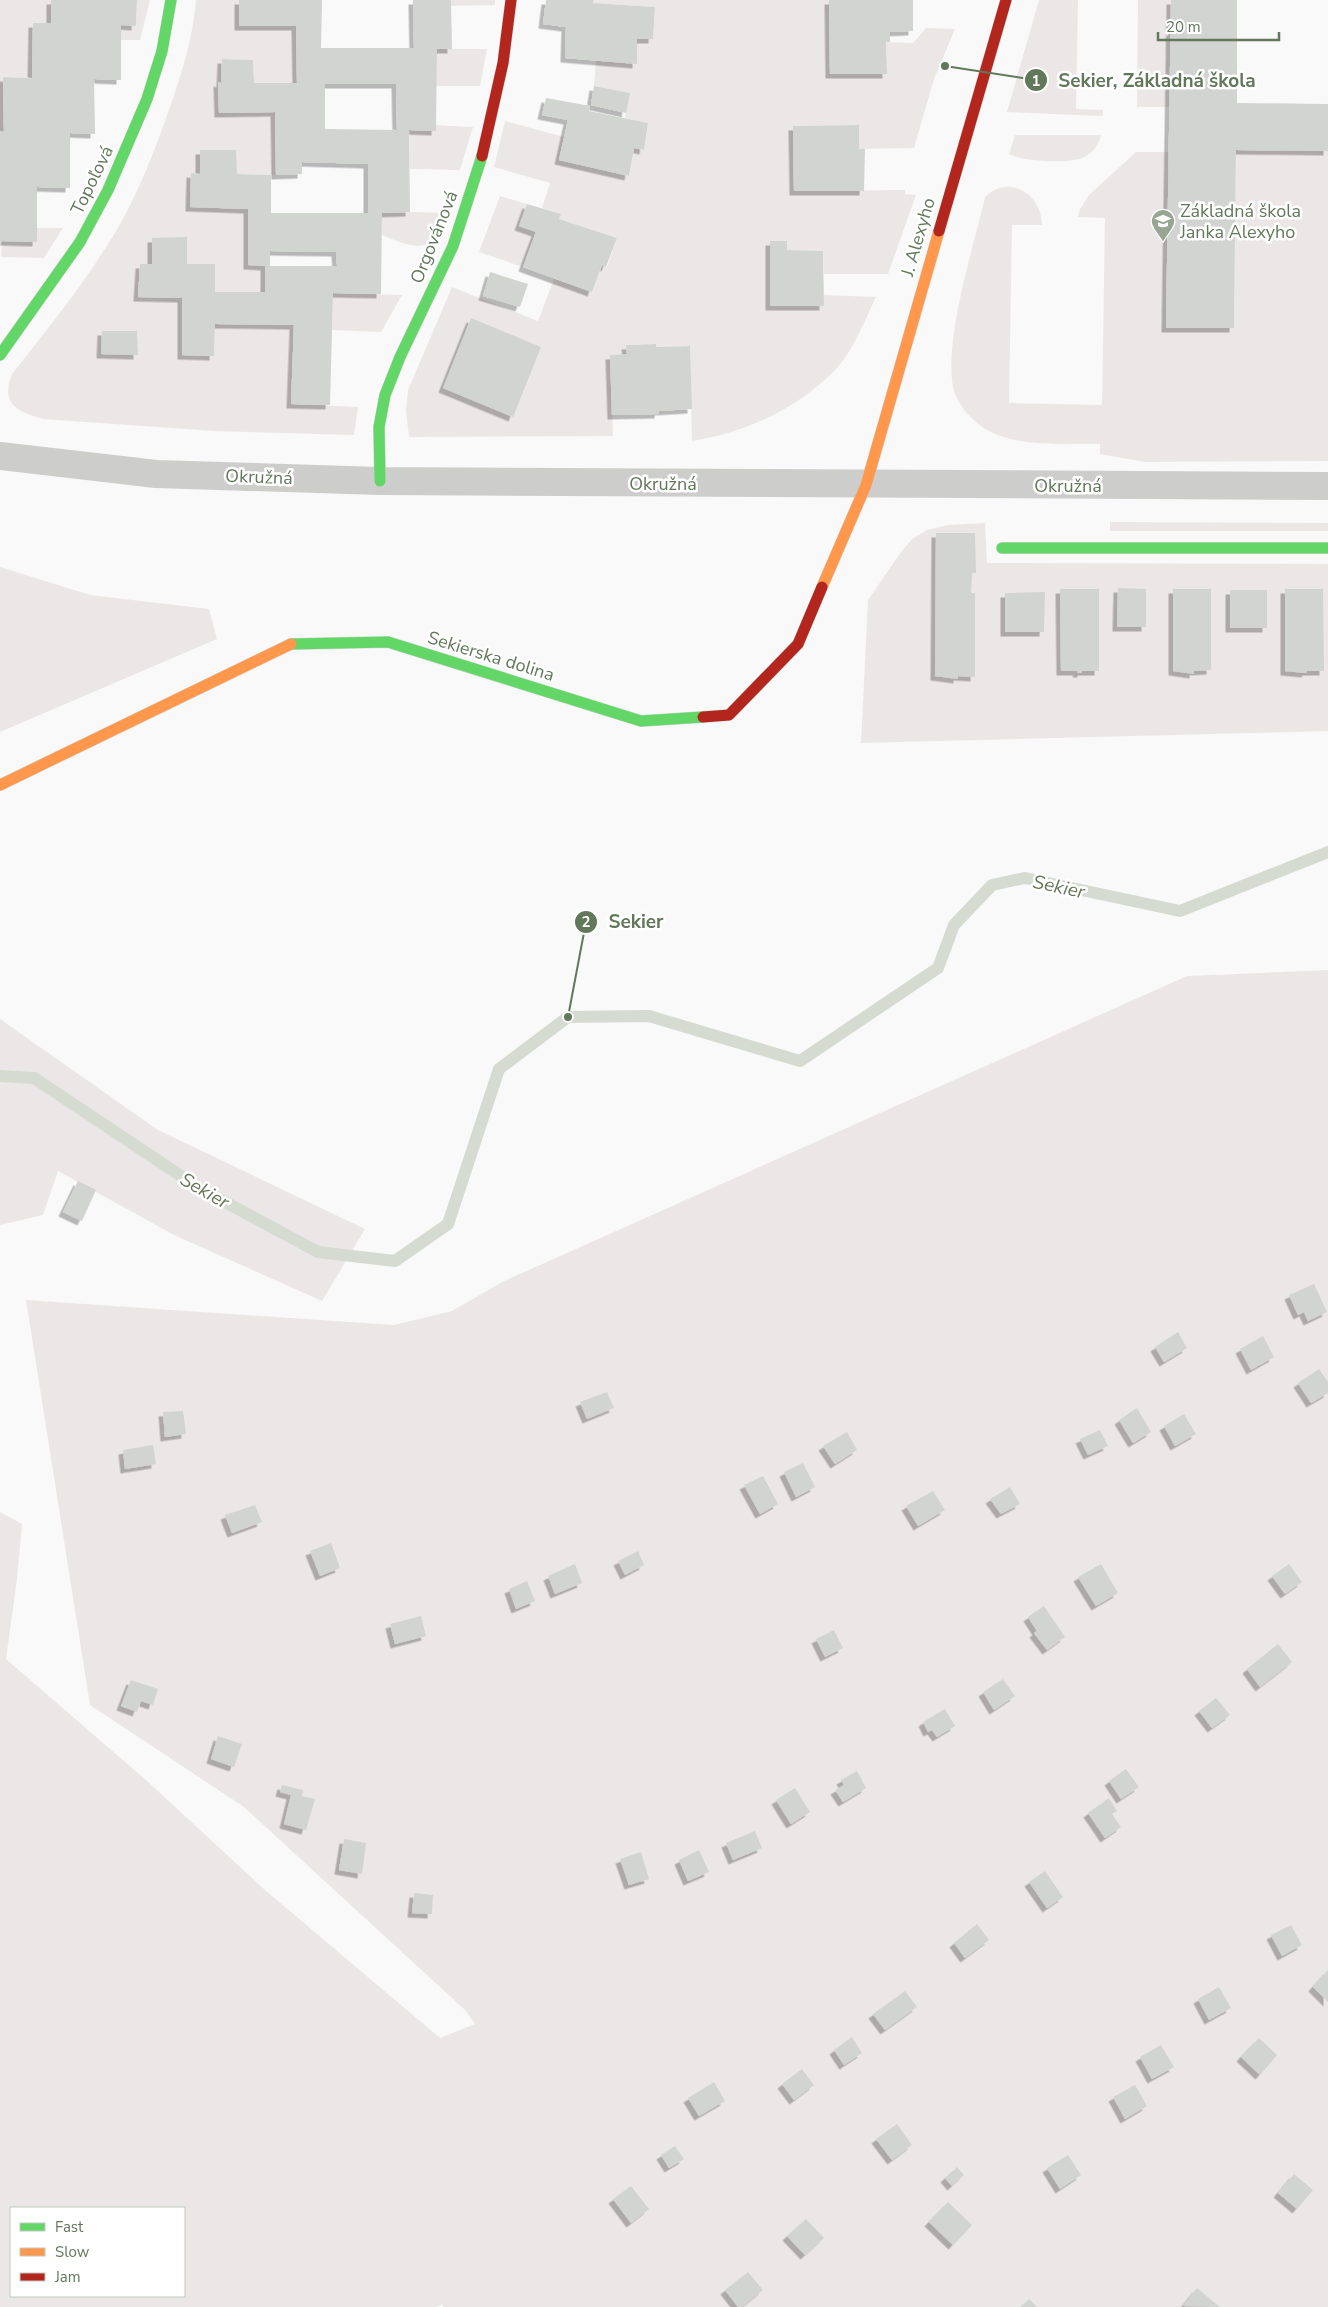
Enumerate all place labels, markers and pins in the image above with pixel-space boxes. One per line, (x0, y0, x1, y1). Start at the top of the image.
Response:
callout: Sekier, Základná škola (1023, 63, 1266, 97)
place label: Základná škola Janka Alexyho (1179, 199, 1301, 244)
school or university icon: Základná škola Janka Alexyho (1150, 208, 1176, 242)
callout: Sekier (573, 905, 673, 939)

